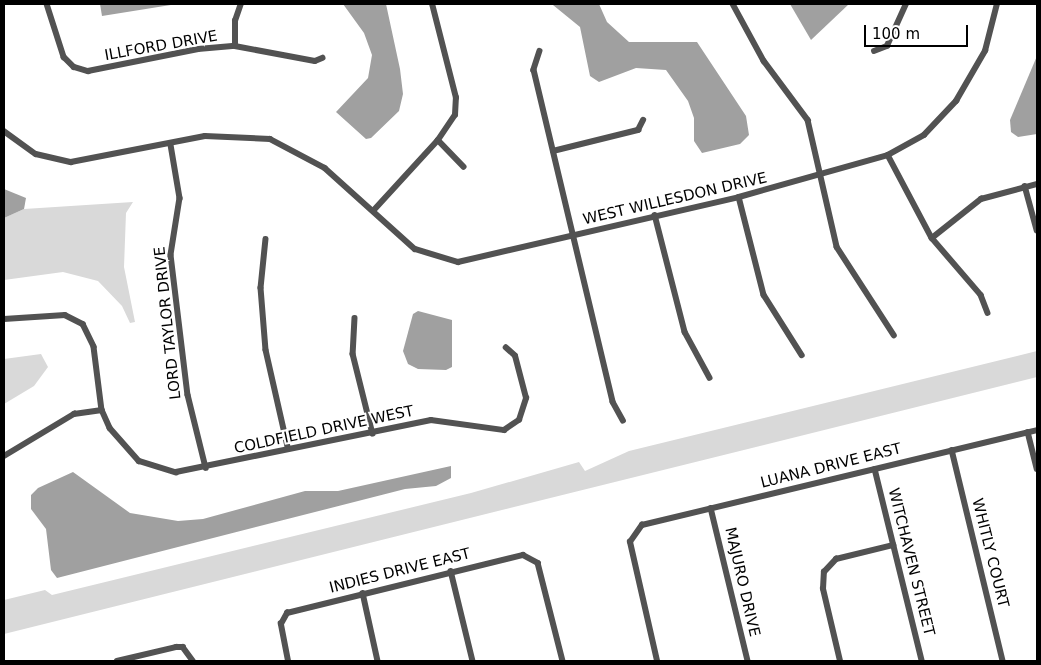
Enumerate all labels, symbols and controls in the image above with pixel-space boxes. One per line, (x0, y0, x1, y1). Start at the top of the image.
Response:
scale bar (866, 15, 970, 47)
text: 100 m (872, 25, 920, 43)
street label: ILLFORD DRIVE (103, 27, 219, 65)
street label: WEST WILLESDON DRIVE (581, 169, 769, 229)
street label: LORD TAYLOR DRIVE (151, 246, 185, 400)
street label: COLDFIELD DRIVE WEST (232, 402, 416, 458)
street label: LUANA DRIVE EAST (759, 440, 903, 492)
street label: WITCHAVEN STREET (884, 486, 938, 638)
street label: WHITLY COURT (968, 497, 1012, 609)
street label: MAJURO DRIVE (721, 526, 763, 638)
street label: INDIES DRIVE EAST (328, 545, 472, 597)

